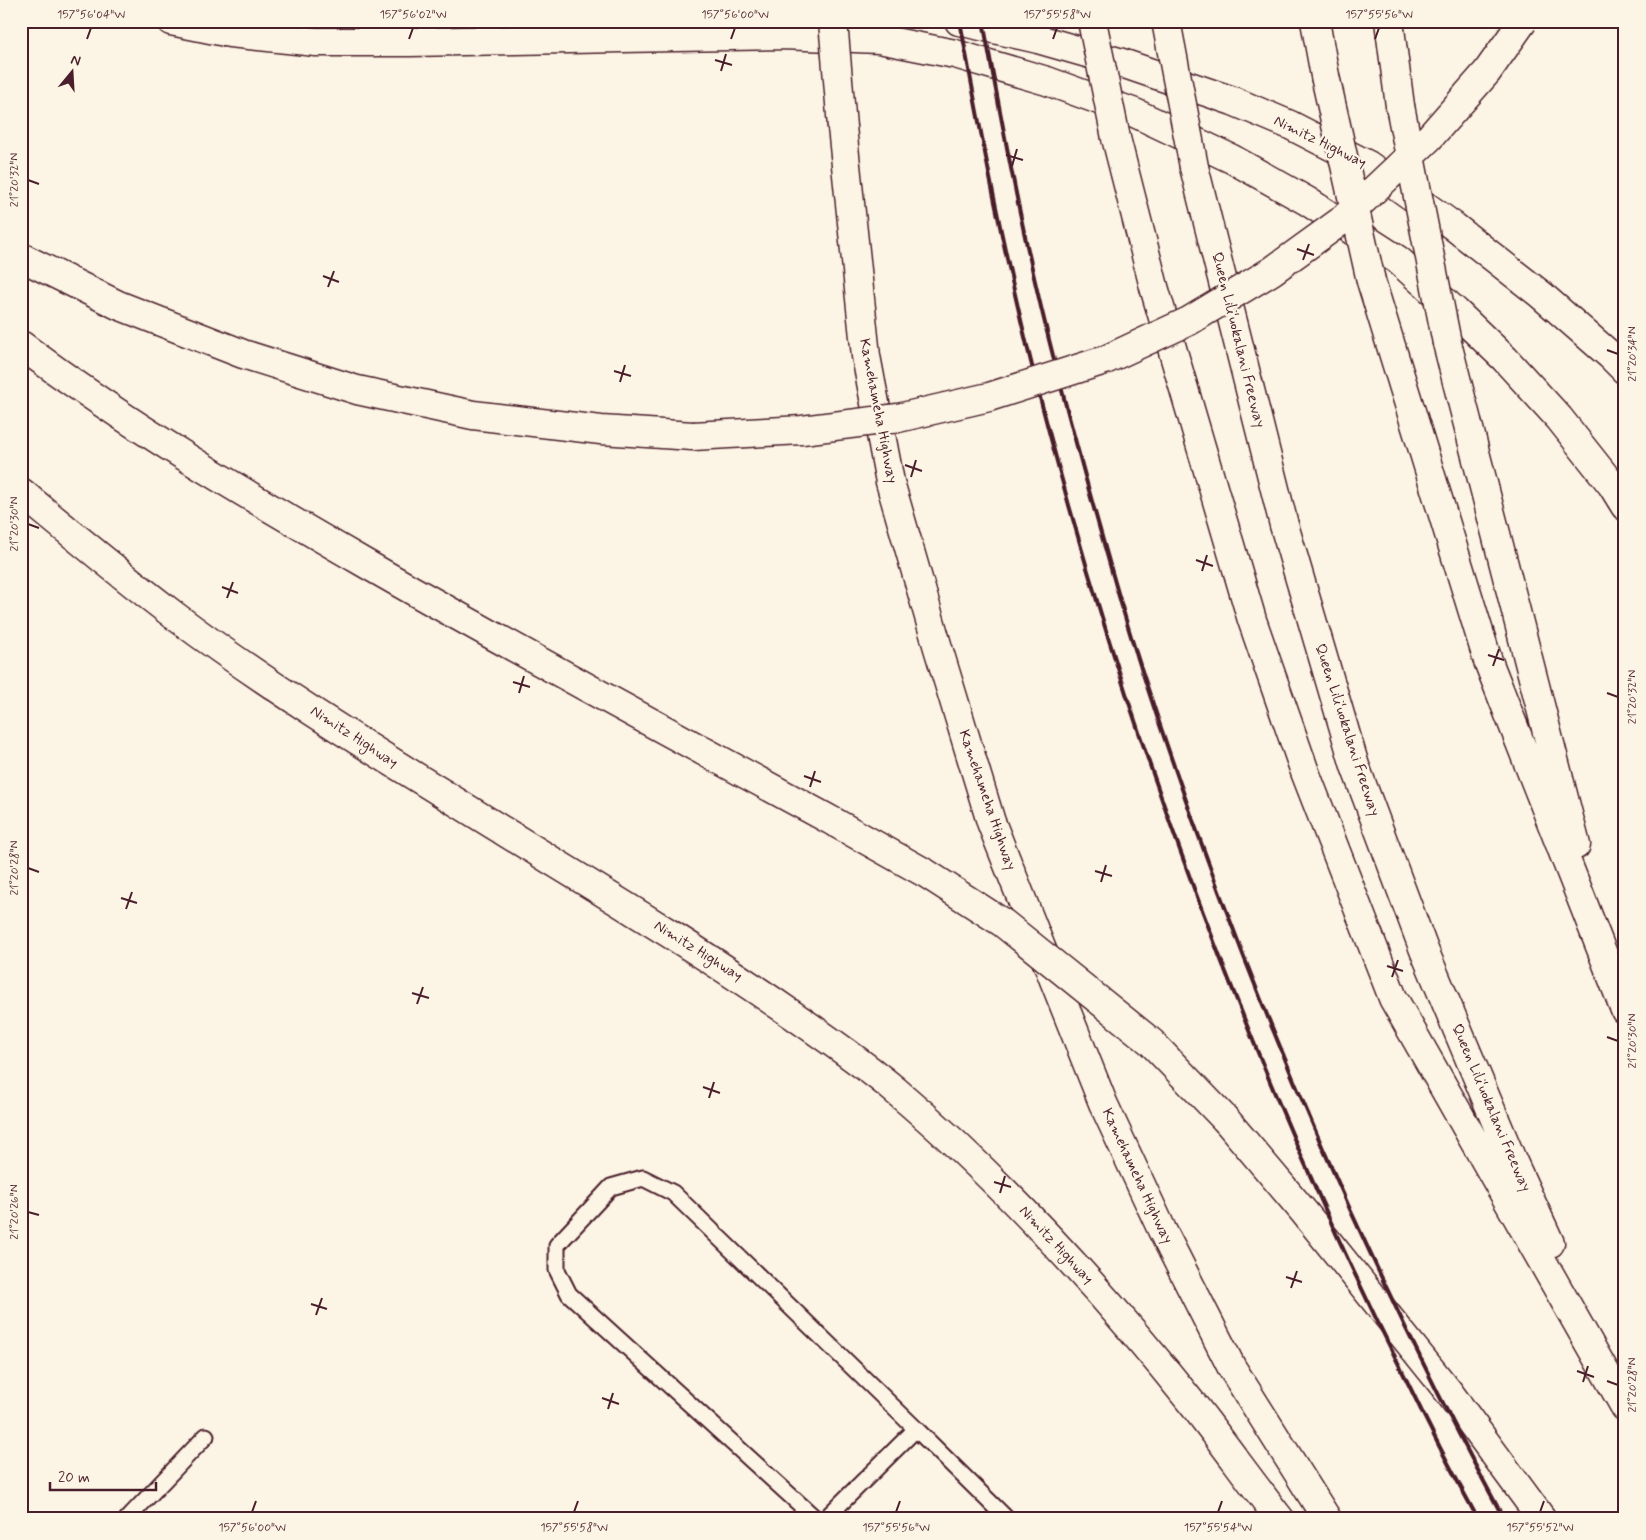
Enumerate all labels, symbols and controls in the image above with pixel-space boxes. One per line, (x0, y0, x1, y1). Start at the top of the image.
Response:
text: 157°56'04"W (57, 7, 125, 23)
text: 157°56'02"W (379, 7, 447, 23)
text: 157°56'00"W (701, 7, 769, 23)
text: 157°55'58"W (1023, 7, 1091, 23)
text: 157°55'56"W (1345, 7, 1413, 23)
north arrow (48, 48, 98, 98)
text: N (68, 51, 83, 71)
street label: Nimitz Highway (1270, 111, 1370, 174)
text: 21°20'32"N (7, 153, 23, 207)
street label: Queen Liliʻuokalani Freeway (1206, 250, 1270, 430)
text: 21°20'34"N (1625, 326, 1641, 382)
street label: Kamehameha Highway (854, 337, 902, 485)
text: 21°20'30"N (7, 496, 23, 552)
street label: Queen Liliʻuokalani Freeway (1310, 641, 1384, 819)
text: 21°20'32"N (1625, 670, 1641, 724)
street label: Nimitz Highway (306, 701, 402, 774)
street label: Kamehameha Highway (954, 727, 1020, 873)
text: 21°20'28"N (7, 840, 23, 896)
street label: Nimitz Highway (649, 916, 746, 987)
text: 21°20'30"N (1625, 1013, 1641, 1069)
street label: Queen Liliʻuokalani Freeway (1447, 1021, 1535, 1195)
street label: Kamehameha Highway (1097, 1105, 1177, 1247)
text: 21°20'26"N (7, 1184, 23, 1240)
street label: Nimitz Highway (1014, 1201, 1098, 1289)
text: 21°20'28"N (1625, 1357, 1641, 1413)
scale bar (50, 1460, 156, 1492)
text: 20 m (58, 1468, 90, 1488)
text: 157°56'00"W (218, 1520, 286, 1536)
text: 157°55'58"W (540, 1520, 608, 1536)
text: 157°55'56"W (862, 1520, 930, 1536)
text: 157°55'54"W (1184, 1520, 1252, 1536)
text: 157°55'52"W (1506, 1520, 1574, 1536)

